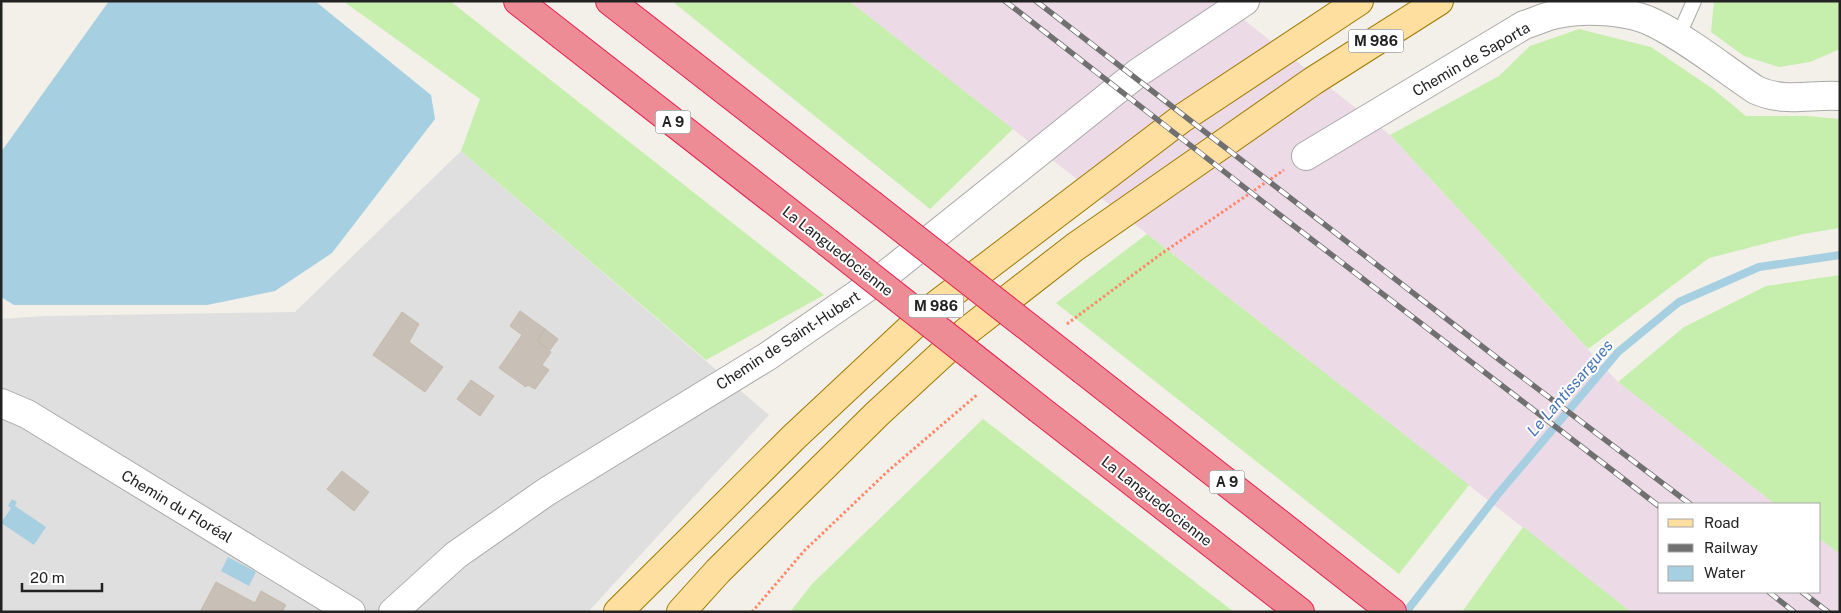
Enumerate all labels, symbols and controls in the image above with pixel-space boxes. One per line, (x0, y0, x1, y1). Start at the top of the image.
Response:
street label: Chemin de Saporta (1409, 18, 1533, 100)
road number: M 986 (1348, 29, 1404, 52)
road number: A 9 (656, 110, 690, 134)
street label: La Languedocienne (779, 203, 897, 299)
street label: Chemin de Saint-Hubert (713, 287, 863, 393)
road number: M 986 (908, 294, 964, 318)
water label: Le Lantissargues (1523, 336, 1617, 440)
street label: La Languedocienne (1098, 453, 1216, 549)
street label: Chemin du Floréal (119, 466, 235, 546)
road number: A 9 (1210, 471, 1244, 494)
legend (1658, 503, 1821, 593)
text: Road (1704, 514, 1740, 531)
text: Railway (1704, 539, 1758, 556)
scale bar (22, 560, 102, 592)
text: Water (1704, 564, 1746, 581)
text: 20 m (30, 569, 65, 586)

